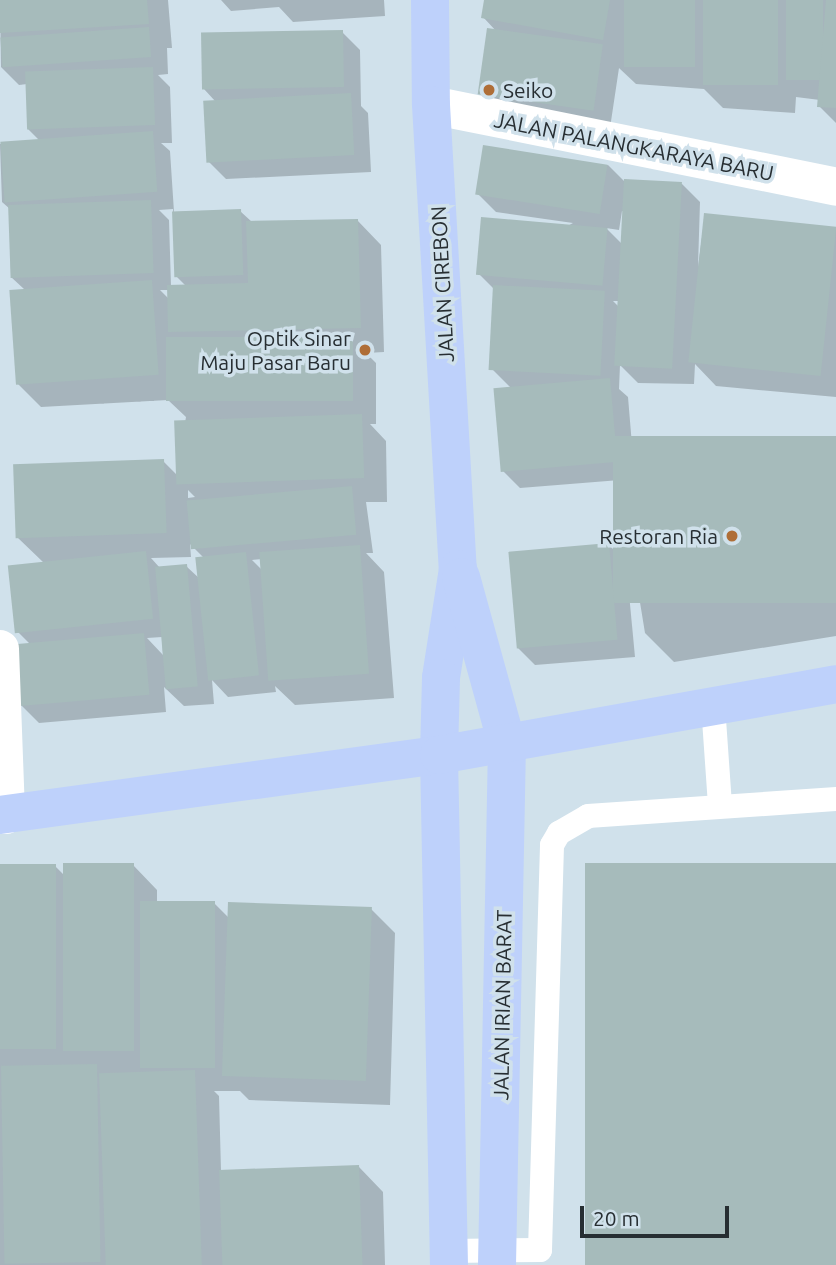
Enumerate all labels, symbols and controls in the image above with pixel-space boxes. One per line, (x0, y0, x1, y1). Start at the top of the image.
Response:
place label: Seiko (503, 77, 553, 103)
marker: Seiko (481, 82, 497, 98)
street label: JALAN PALANGKARAYA BARU (492, 107, 776, 185)
street label: JALAN CIREBON (425, 205, 459, 363)
place label: Optik Sinar Maju Pasar Baru (200, 325, 351, 375)
marker: Optik Sinar Maju Pasar Baru (357, 342, 373, 358)
place label: Restoran Ria (599, 523, 718, 549)
marker: Restoran Ria (724, 528, 740, 544)
street label: JALAN IRIAN BARAT (488, 909, 516, 1101)
scale bar (584, 1192, 733, 1236)
text: 20 m (593, 1206, 640, 1230)

